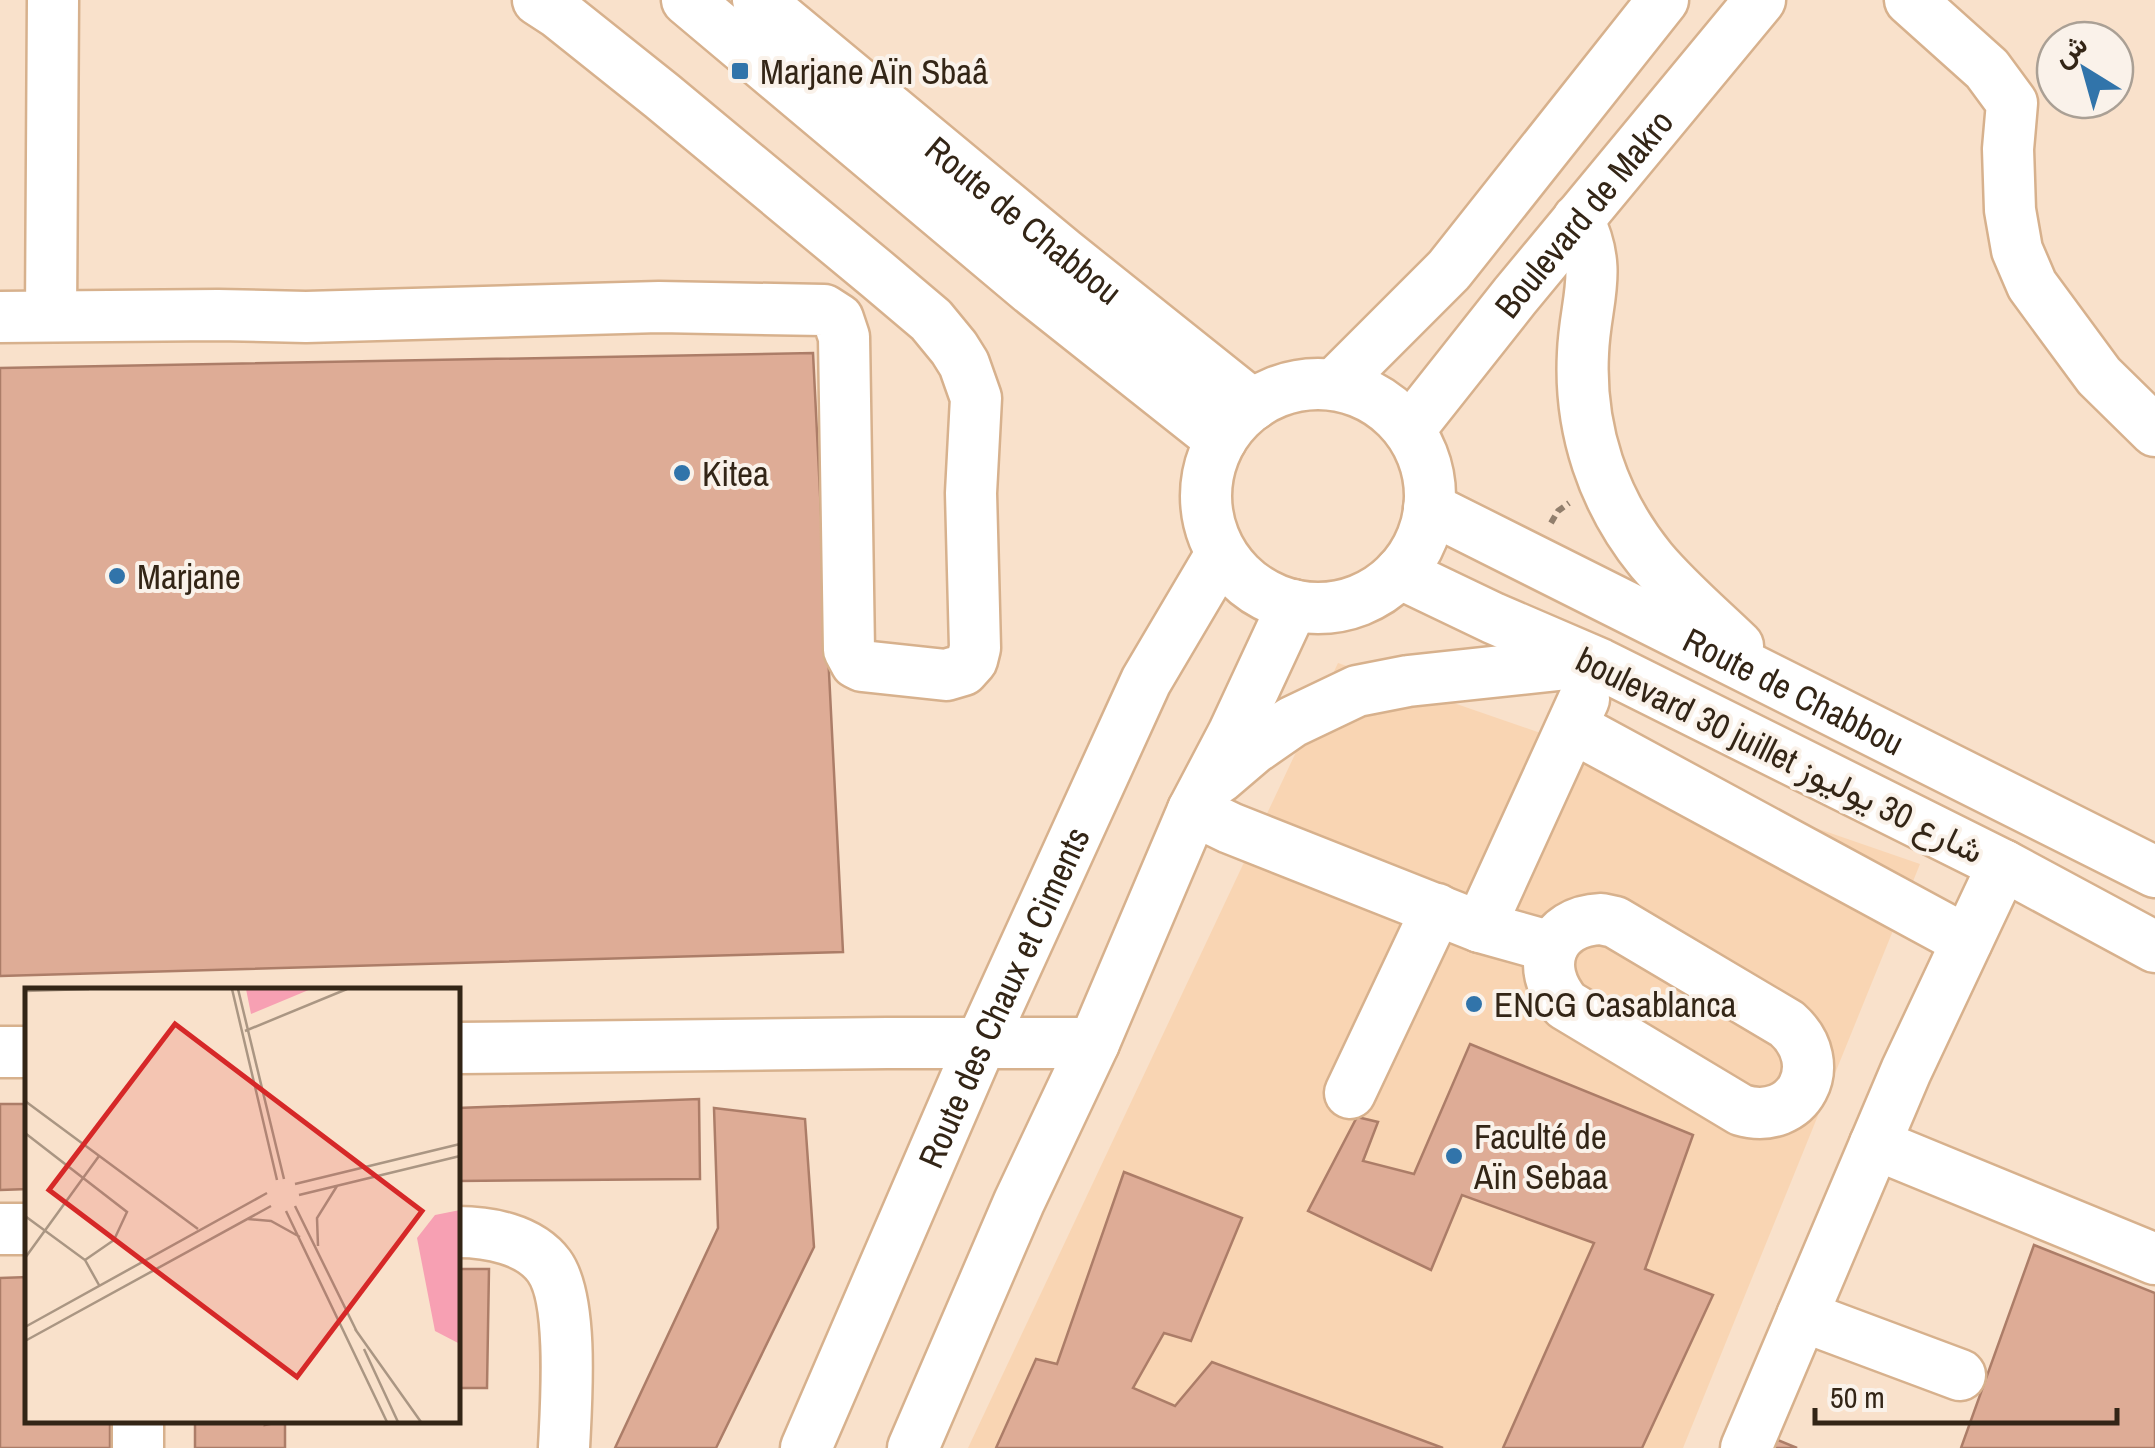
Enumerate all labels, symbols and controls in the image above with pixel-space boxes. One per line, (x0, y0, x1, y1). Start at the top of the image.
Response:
north arrow (2035, 20, 2135, 120)
text: ش (2045, 25, 2095, 75)
place label: Marjane Aïn Sbaâ (760, 48, 988, 95)
marker: Marjane Aïn Sbaâ (729, 60, 751, 82)
street label: Boulevard de Makro (1483, 100, 1683, 327)
street label: Route de Chabbou (916, 125, 1132, 315)
place label: Kitea (702, 450, 769, 497)
marker: Kitea (671, 462, 693, 484)
place label: Marjane (137, 553, 241, 600)
marker: Marjane (106, 565, 128, 587)
street label: Route de Chabbou (1675, 616, 1912, 766)
street label: boulevard 30 juillet شارع 30 يوليوز (1568, 636, 1992, 875)
street label: Route des Chaux et Ciments (906, 819, 1100, 1175)
place label: ENCG Casablanca (1494, 981, 1736, 1028)
inset map (25, 988, 460, 1423)
marker: ENCG Casablanca (1463, 993, 1485, 1015)
place label: Faculté de Aïn Sebaa (1473, 1113, 1608, 1200)
marker: Faculté de Aïn Sebaa (1443, 1145, 1465, 1167)
scale bar (1815, 1363, 2118, 1425)
text: 50 m (1830, 1377, 1885, 1417)

